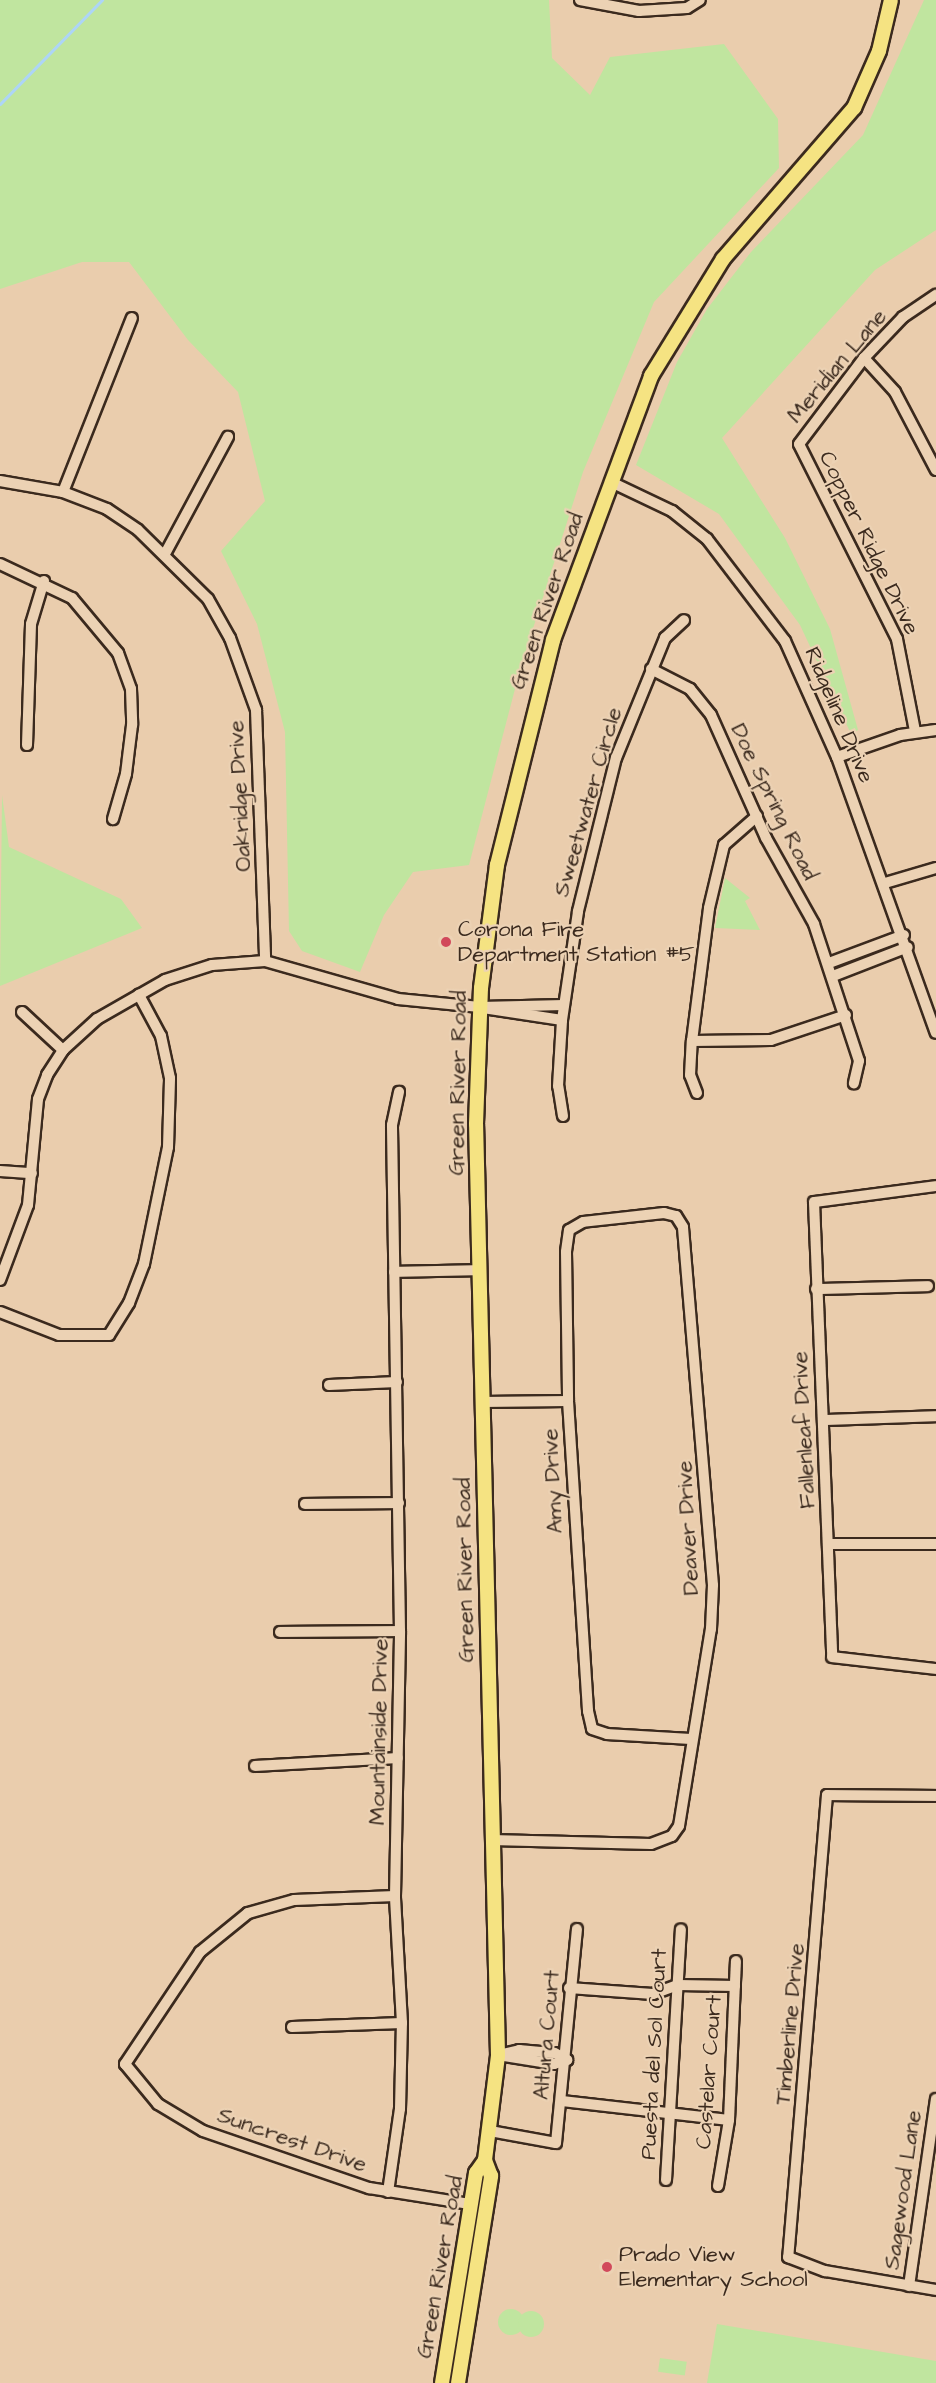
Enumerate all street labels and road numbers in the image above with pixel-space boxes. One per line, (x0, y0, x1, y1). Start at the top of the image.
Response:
street label: Meridian Lane (782, 304, 892, 428)
street label: Copper Ridge Drive (813, 447, 925, 639)
street label: Green River Road (504, 509, 590, 693)
street label: Ridgeline Drive (799, 643, 879, 787)
street label: Sweetwater Circle (548, 704, 628, 900)
street label: Doe Spring Road (725, 719, 823, 885)
street label: Oakridge Drive (223, 720, 257, 872)
street label: Green River Road (443, 990, 473, 1176)
street label: Fallenleaf Drive (787, 1351, 821, 1509)
street label: Amy Drive (537, 1428, 569, 1534)
street label: Deaver Drive (671, 1460, 705, 1596)
street label: Green River Road (450, 1477, 480, 1663)
street label: Mountainside Drive (364, 1638, 394, 1826)
street label: Timberline Drive (770, 1942, 810, 2106)
street label: Puesta del Sol Court (635, 1948, 673, 2160)
street label: Altura Court (528, 1969, 566, 2101)
street label: Castelar Court (690, 1994, 728, 2150)
street label: Suncrest Drive (214, 2102, 370, 2178)
street label: Sagewood Lane (879, 2109, 927, 2271)
street label: Green River Road (411, 2174, 469, 2360)

